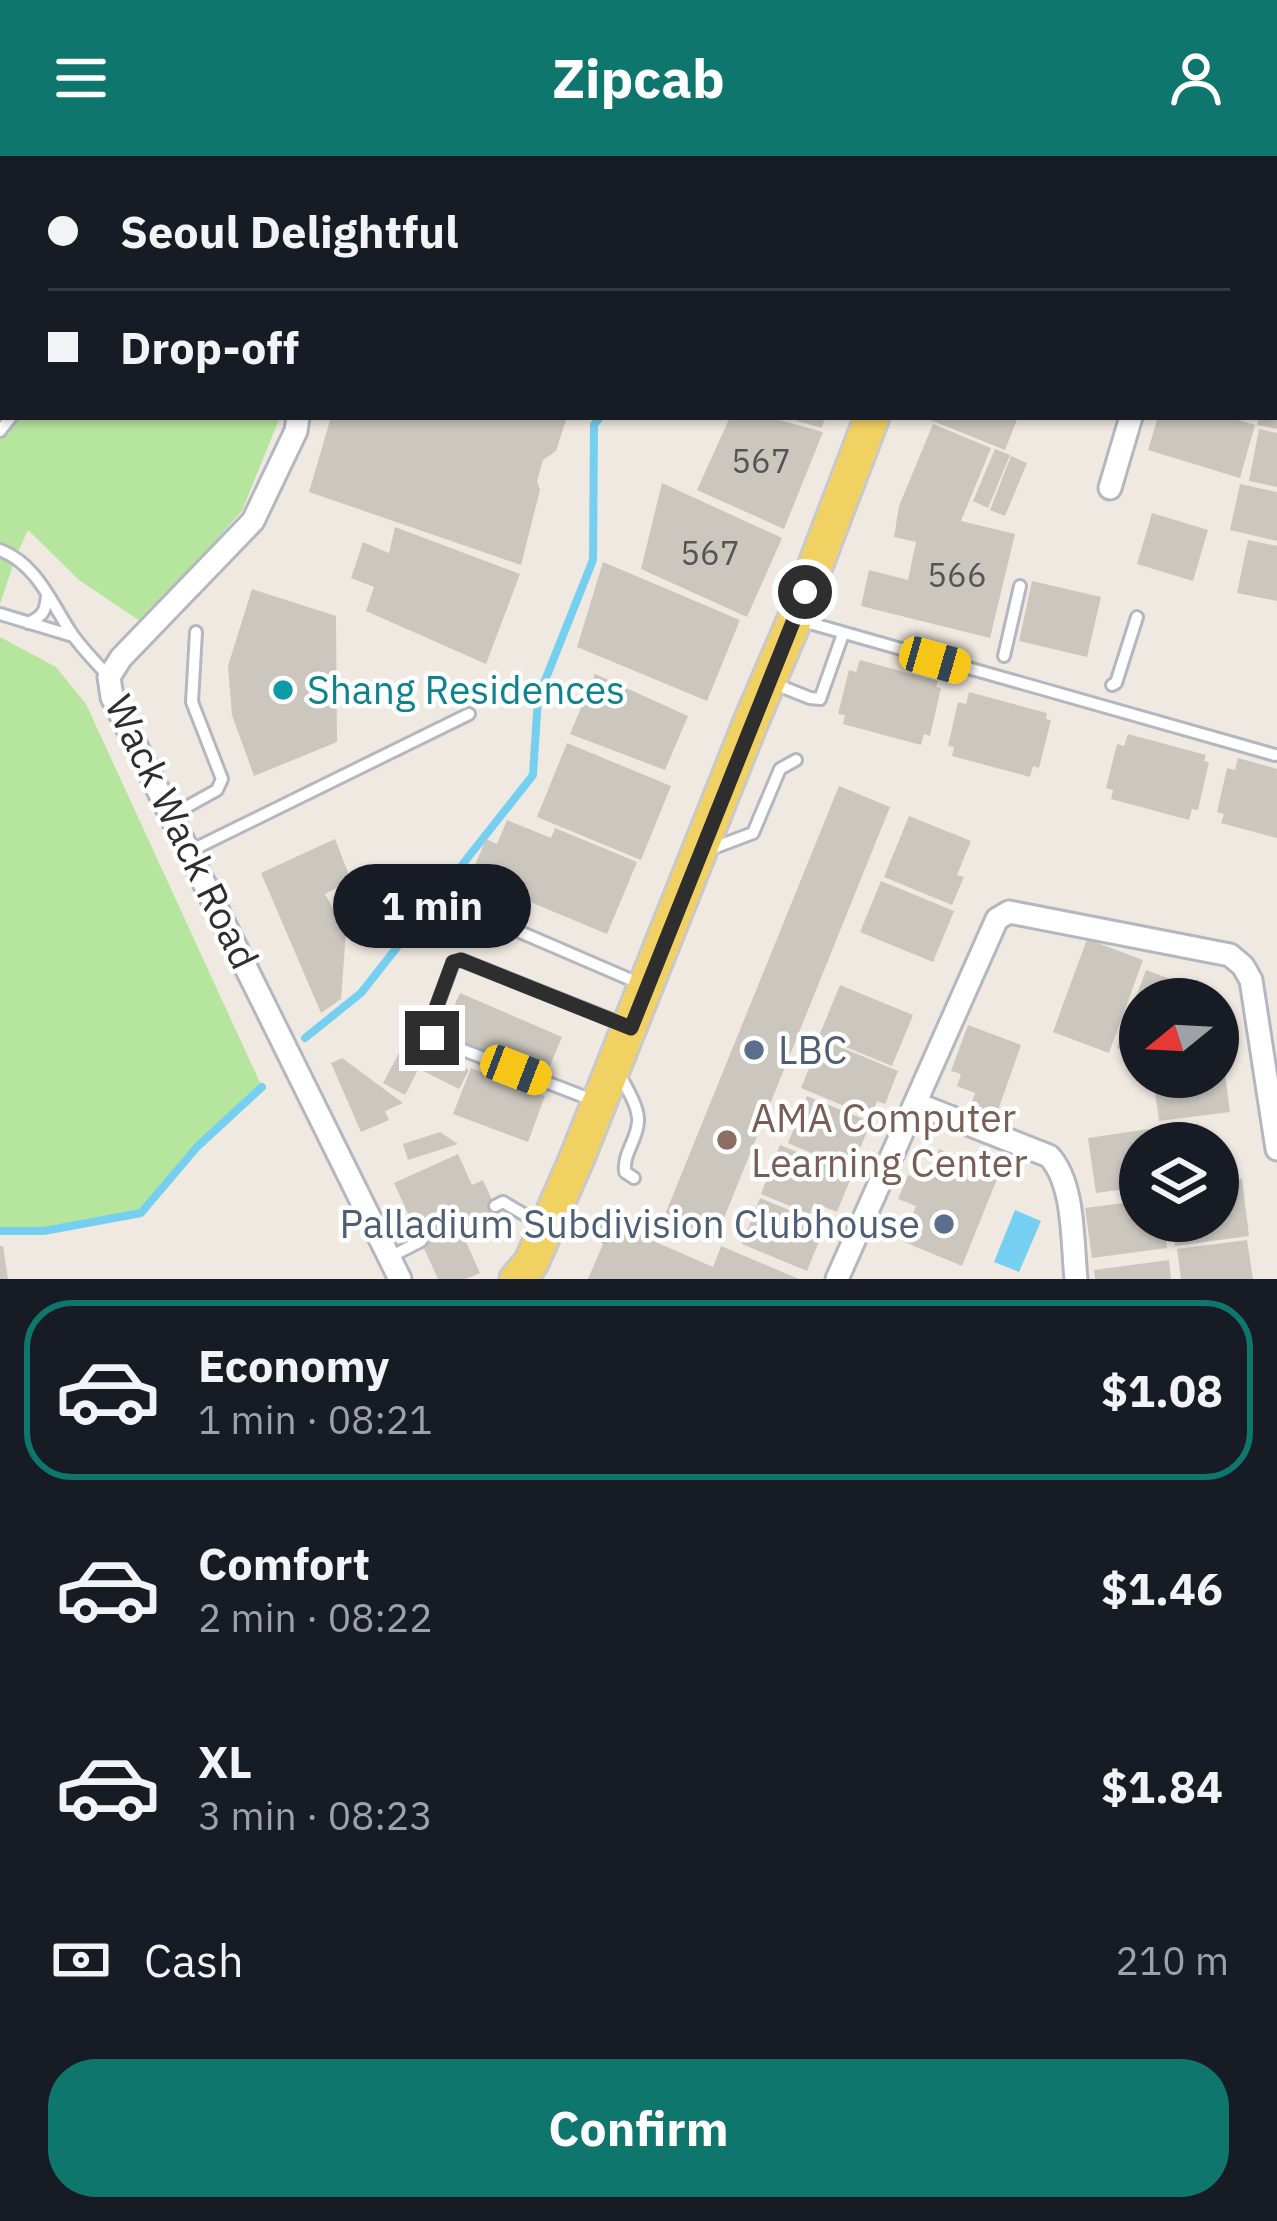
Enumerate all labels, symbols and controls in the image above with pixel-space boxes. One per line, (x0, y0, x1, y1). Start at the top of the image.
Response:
text: Zipcab (552, 43, 725, 113)
icon: menu (48, 45, 114, 111)
icon: person (1163, 45, 1229, 111)
text: Seoul Delightful (120, 202, 459, 260)
text: Drop-off (120, 318, 299, 376)
house number: 567 (731, 439, 791, 482)
house number: 567 (680, 531, 740, 574)
house number: 566 (927, 553, 987, 596)
route start (778, 565, 832, 619)
car (895, 633, 975, 687)
place label: Shang Residences (307, 664, 625, 715)
marker: Shang Residences (270, 677, 296, 703)
street label: Wack Wack Road (94, 686, 271, 977)
callout: 1 min (333, 864, 531, 948)
text: 1 min (381, 880, 483, 931)
north arrow (1119, 978, 1239, 1098)
map controls (1119, 978, 1239, 1242)
route end (405, 1011, 459, 1065)
place label: LBC (778, 1024, 847, 1075)
marker: LBC (741, 1037, 767, 1063)
car (476, 1040, 556, 1100)
place label: AMA Computer Learning Center (751, 1092, 1028, 1188)
button: layers (1119, 1122, 1239, 1242)
marker: AMA Computer Learning Center (714, 1127, 740, 1153)
place label: Palladium Subdivision Clubhouse (339, 1198, 920, 1249)
marker: Palladium Subdivision Clubhouse (931, 1211, 957, 1237)
icon: car (54, 1336, 162, 1444)
text: Economy (198, 1336, 389, 1394)
text: $1.08 (1101, 1361, 1223, 1419)
text: 1 min · 08:21 (198, 1394, 433, 1445)
icon: car (54, 1534, 162, 1642)
text: Comfort (198, 1534, 370, 1592)
text: $1.46 (1101, 1559, 1223, 1617)
text: 2 min · 08:22 (198, 1592, 433, 1643)
icon: car (54, 1732, 162, 1840)
text: XL (198, 1732, 252, 1790)
text: $1.84 (1101, 1757, 1223, 1815)
text: 3 min · 08:23 (198, 1790, 433, 1841)
icon: cash (48, 1927, 114, 1993)
text: Cash (144, 1931, 243, 1989)
text: 210 m (1116, 1935, 1229, 1986)
button: Confirm (48, 2059, 1229, 2197)

